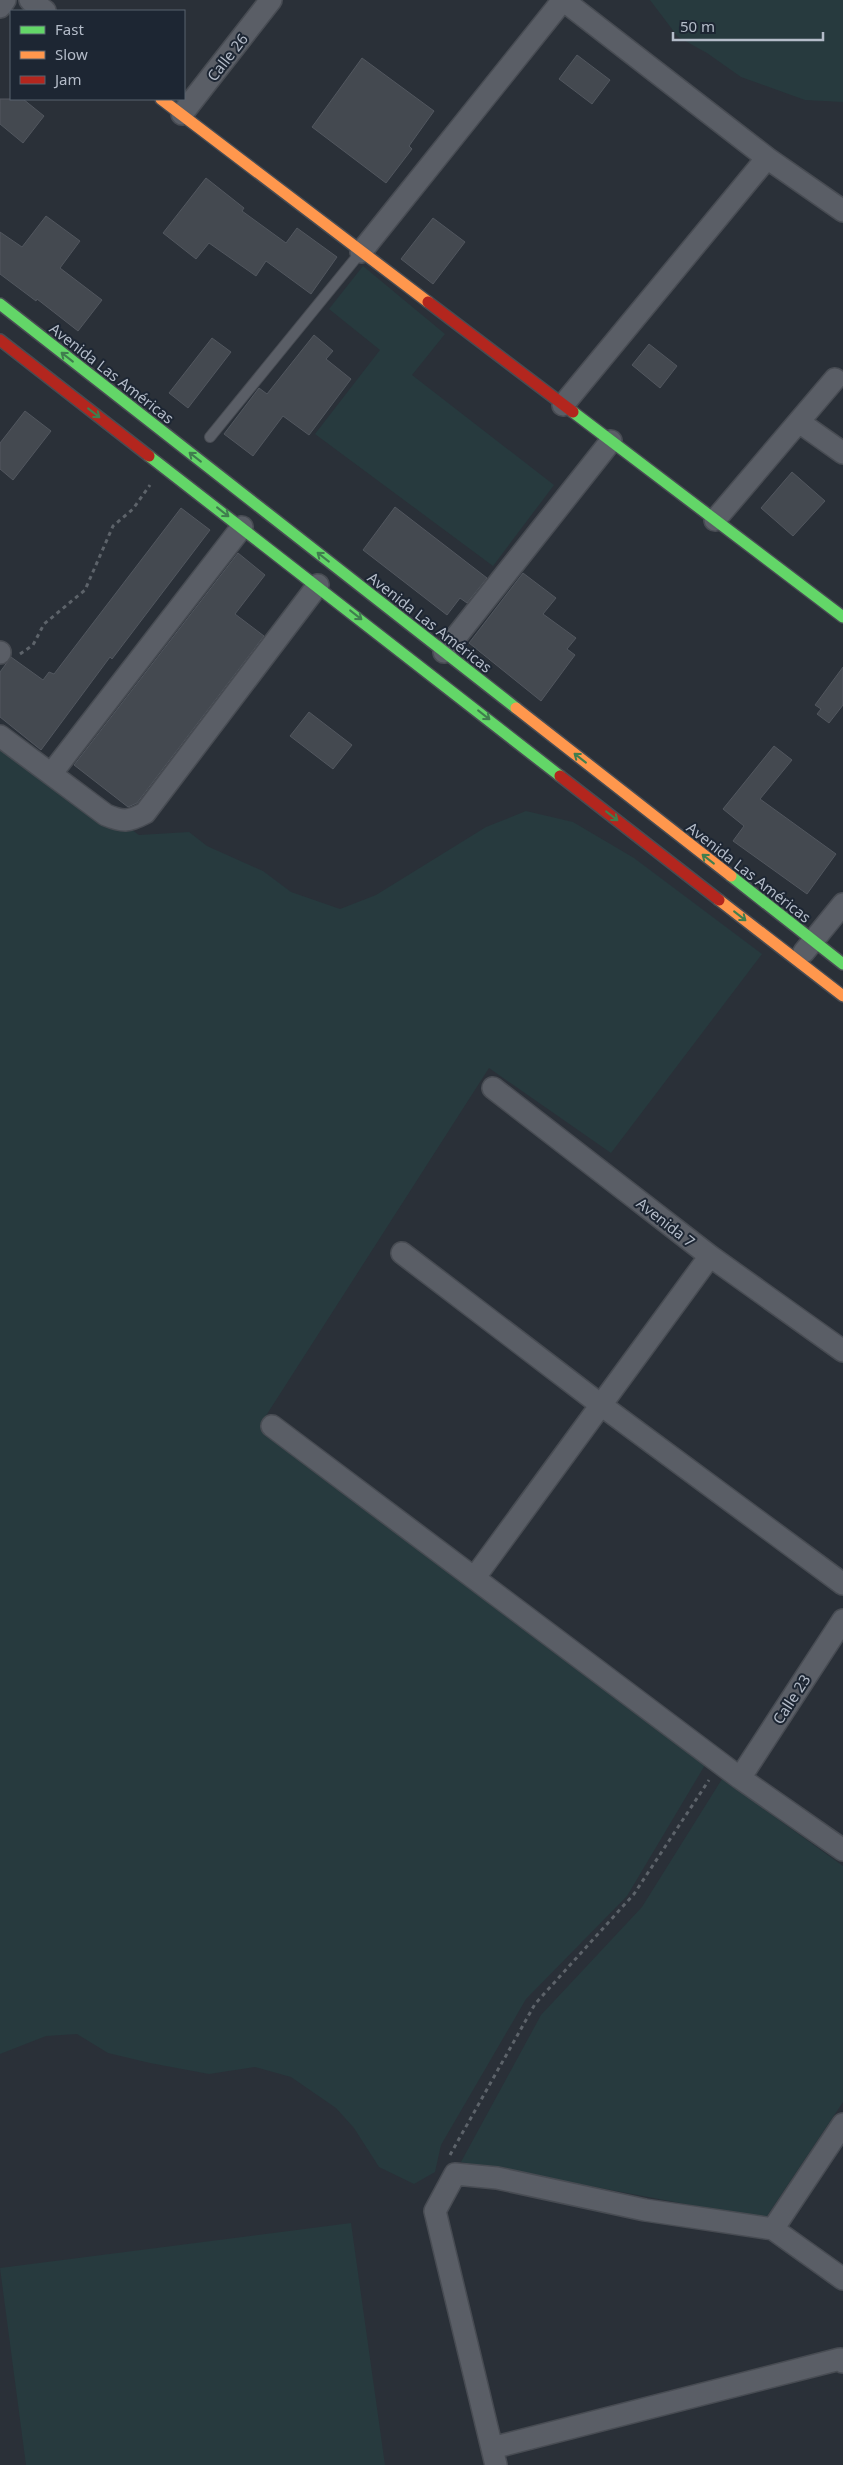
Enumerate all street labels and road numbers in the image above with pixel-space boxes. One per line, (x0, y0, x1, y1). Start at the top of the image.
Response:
street label: Calle 26 (202, 29, 252, 85)
street label: Avenida Las Américas (46, 318, 178, 428)
street label: Avenida Las Américas (364, 567, 496, 677)
street label: Avenida Las Américas (683, 817, 815, 927)
street label: Avenida 7 (633, 1193, 699, 1251)
street label: Calle 23 (768, 1670, 814, 1728)

